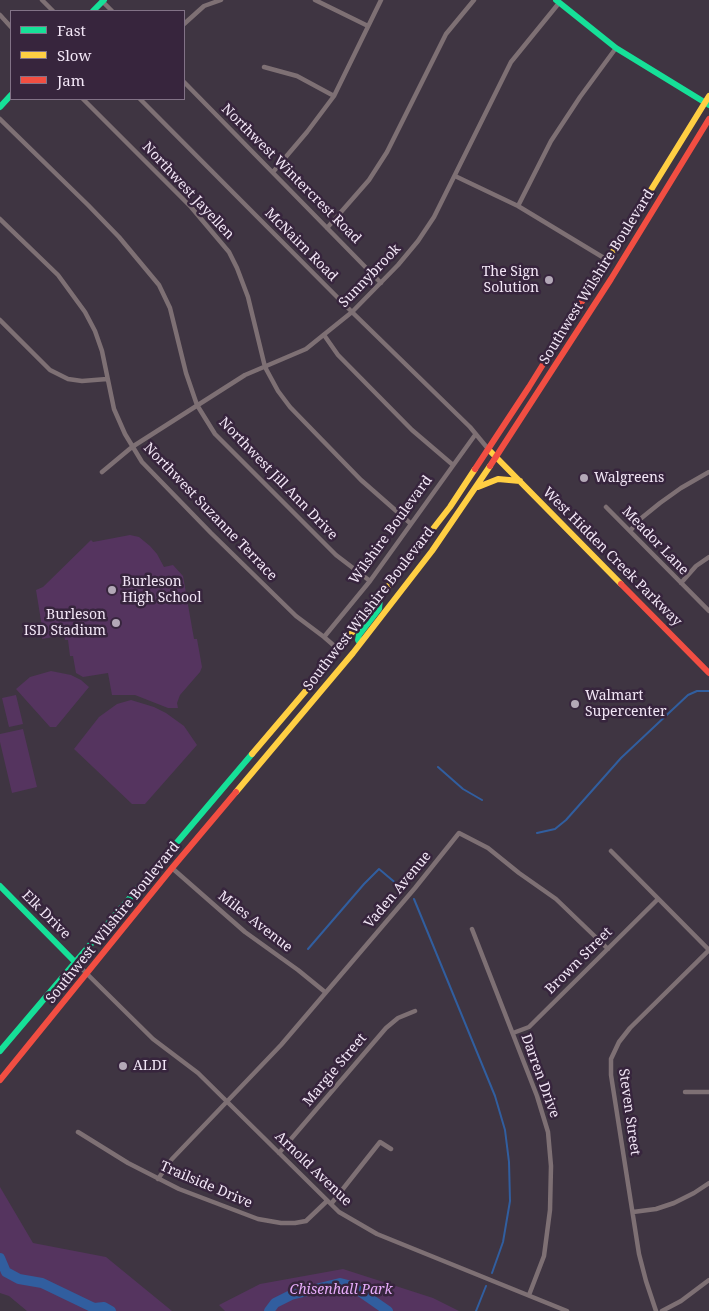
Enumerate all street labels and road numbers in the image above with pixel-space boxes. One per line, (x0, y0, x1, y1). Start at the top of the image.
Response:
street label: Northwest Wintercrest Road (218, 101, 364, 247)
street label: Northwest Jayellen (139, 139, 237, 243)
street label: Southwest Wilshire Boulevard (536, 187, 658, 367)
street label: McNairn Road (261, 205, 341, 285)
street label: Sunnybrook (336, 241, 404, 311)
street label: Northwest Jill Ann Drive (215, 414, 341, 544)
street label: Northwest Suzanne Terrace (140, 440, 280, 584)
street label: Wilshire Boulevard (346, 472, 436, 588)
street label: West Hidden Creek Parkway (539, 484, 685, 630)
street label: Meador Lane (618, 503, 692, 579)
street label: Southwest Wilshire Boulevard (300, 524, 438, 694)
street label: Southwest Wilshire Boulevard (43, 839, 183, 1007)
street label: Vaden Avenue (361, 848, 435, 932)
street label: Elk Drive (18, 887, 74, 943)
street label: Miles Avenue (215, 888, 295, 956)
street label: Brown Street (542, 924, 616, 998)
street label: Margie Street (300, 1030, 370, 1110)
street label: Darren Drive (517, 1032, 563, 1120)
street label: Steven Street (615, 1068, 643, 1156)
street label: Arnold Avenue (271, 1128, 355, 1210)
street label: Trailside Drive (157, 1158, 255, 1212)

